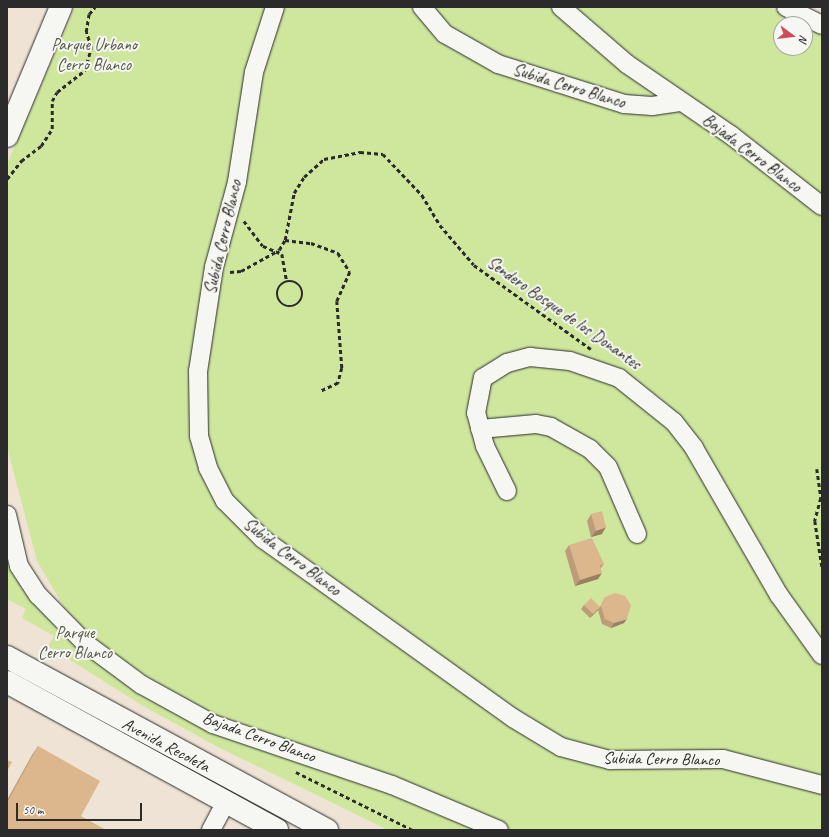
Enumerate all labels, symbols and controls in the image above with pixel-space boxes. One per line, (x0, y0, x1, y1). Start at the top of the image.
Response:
north arrow (773, 16, 813, 56)
text: N (796, 34, 811, 44)
park label: Parque Urbano Cerro Blanco (51, 35, 137, 75)
street label: Subida Cerro Blanco (510, 59, 628, 113)
street label: Bajada Cerro Blanco (698, 109, 806, 197)
street label: Subida Cerro Blanco (200, 177, 246, 297)
street label: Sendero Bosque de los Donantes (483, 252, 645, 374)
street label: Subida Cerro Blanco (239, 513, 345, 601)
park label: Parque Cerro Blanco (37, 623, 113, 663)
street label: Bajada Cerro Blanco (199, 707, 319, 767)
street label: Avenida Recoleta (119, 713, 213, 777)
street label: Subida Cerro Blanco (602, 748, 720, 770)
scale bar (18, 795, 144, 821)
text: 50 m (23, 802, 43, 818)

